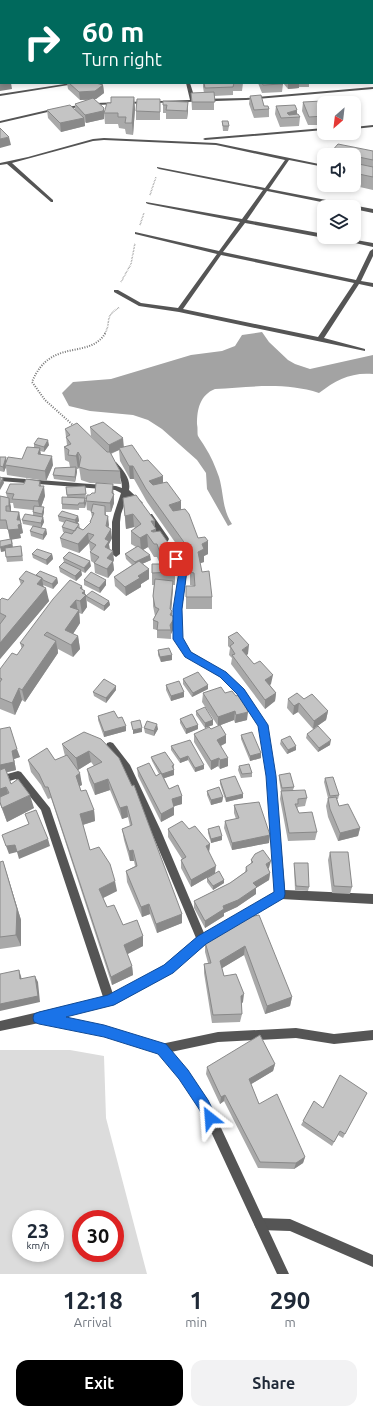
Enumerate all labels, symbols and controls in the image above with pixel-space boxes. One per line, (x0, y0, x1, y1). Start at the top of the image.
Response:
icon: right (16, 16, 68, 68)
text: 60 m (82, 16, 144, 47)
text: Turn right (82, 49, 162, 69)
north arrow (317, 96, 361, 140)
map controls (317, 96, 361, 244)
button: sound (317, 148, 361, 192)
button: layers (317, 200, 361, 244)
pin (159, 542, 193, 576)
icon: arrive (165, 548, 187, 570)
position arrow (189, 1097, 231, 1139)
speed limit sign: 30 (72, 1210, 124, 1262)
text: 23 (27, 1219, 49, 1242)
text: km/h (26, 1240, 50, 1251)
text: 12:18 (63, 1287, 123, 1314)
text: 1 (189, 1287, 203, 1314)
text: 290 (270, 1287, 310, 1314)
text: Arrival (74, 1315, 112, 1329)
text: min (185, 1315, 207, 1329)
text: m (284, 1315, 296, 1329)
button: Exit (16, 1360, 183, 1406)
button: Share (191, 1360, 357, 1406)

